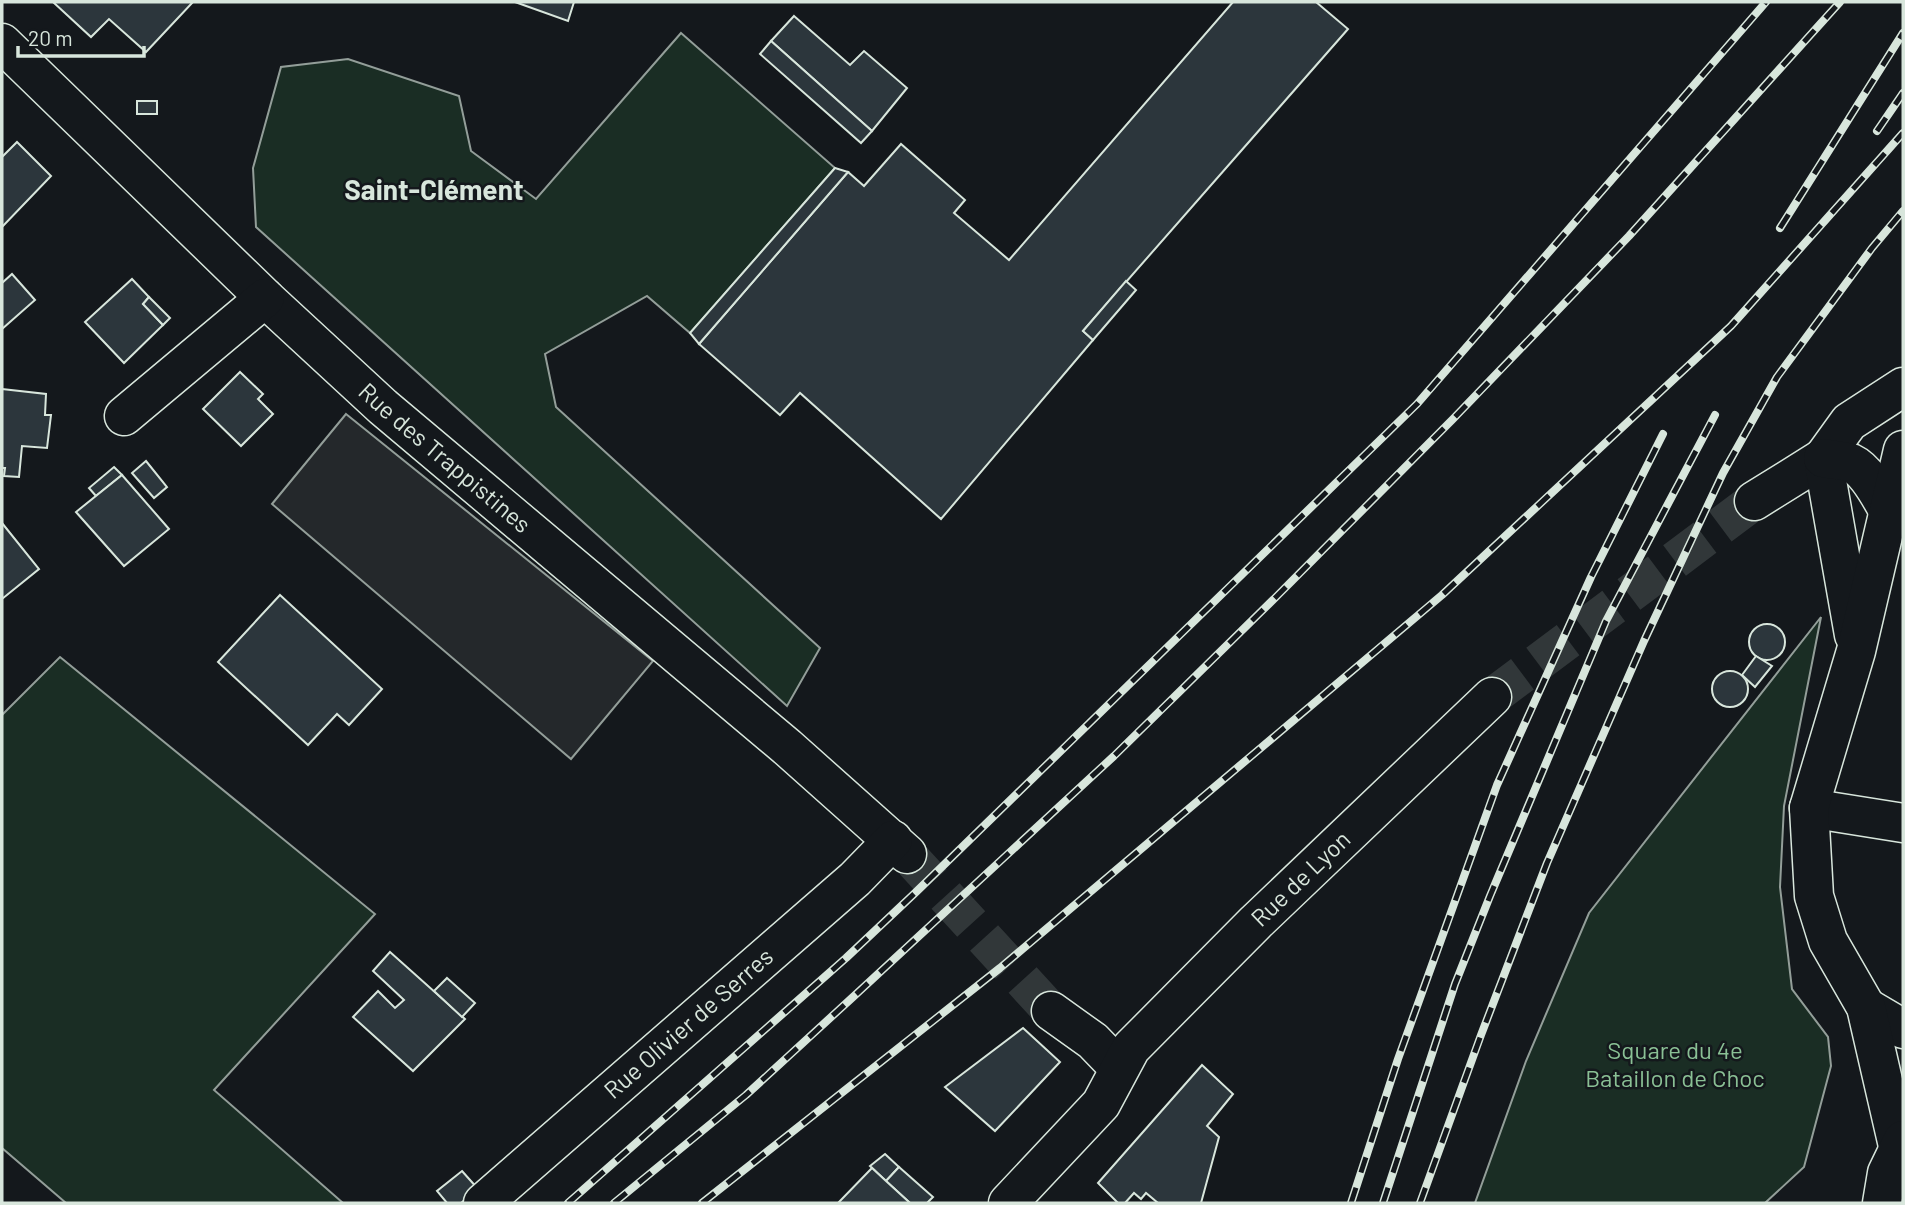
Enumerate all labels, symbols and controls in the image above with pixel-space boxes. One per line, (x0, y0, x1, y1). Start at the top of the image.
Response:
scale bar (18, 14, 144, 58)
text: 20 m (28, 25, 73, 50)
district label: Saint-Clément (344, 172, 524, 206)
street label: Rue des Trappistines (353, 376, 537, 538)
street label: Rue de Lyon (1244, 824, 1356, 932)
street label: Rue Olivier de Serres (597, 941, 778, 1104)
park label: Square du 4e Bataillon de Choc (1585, 1035, 1765, 1092)

